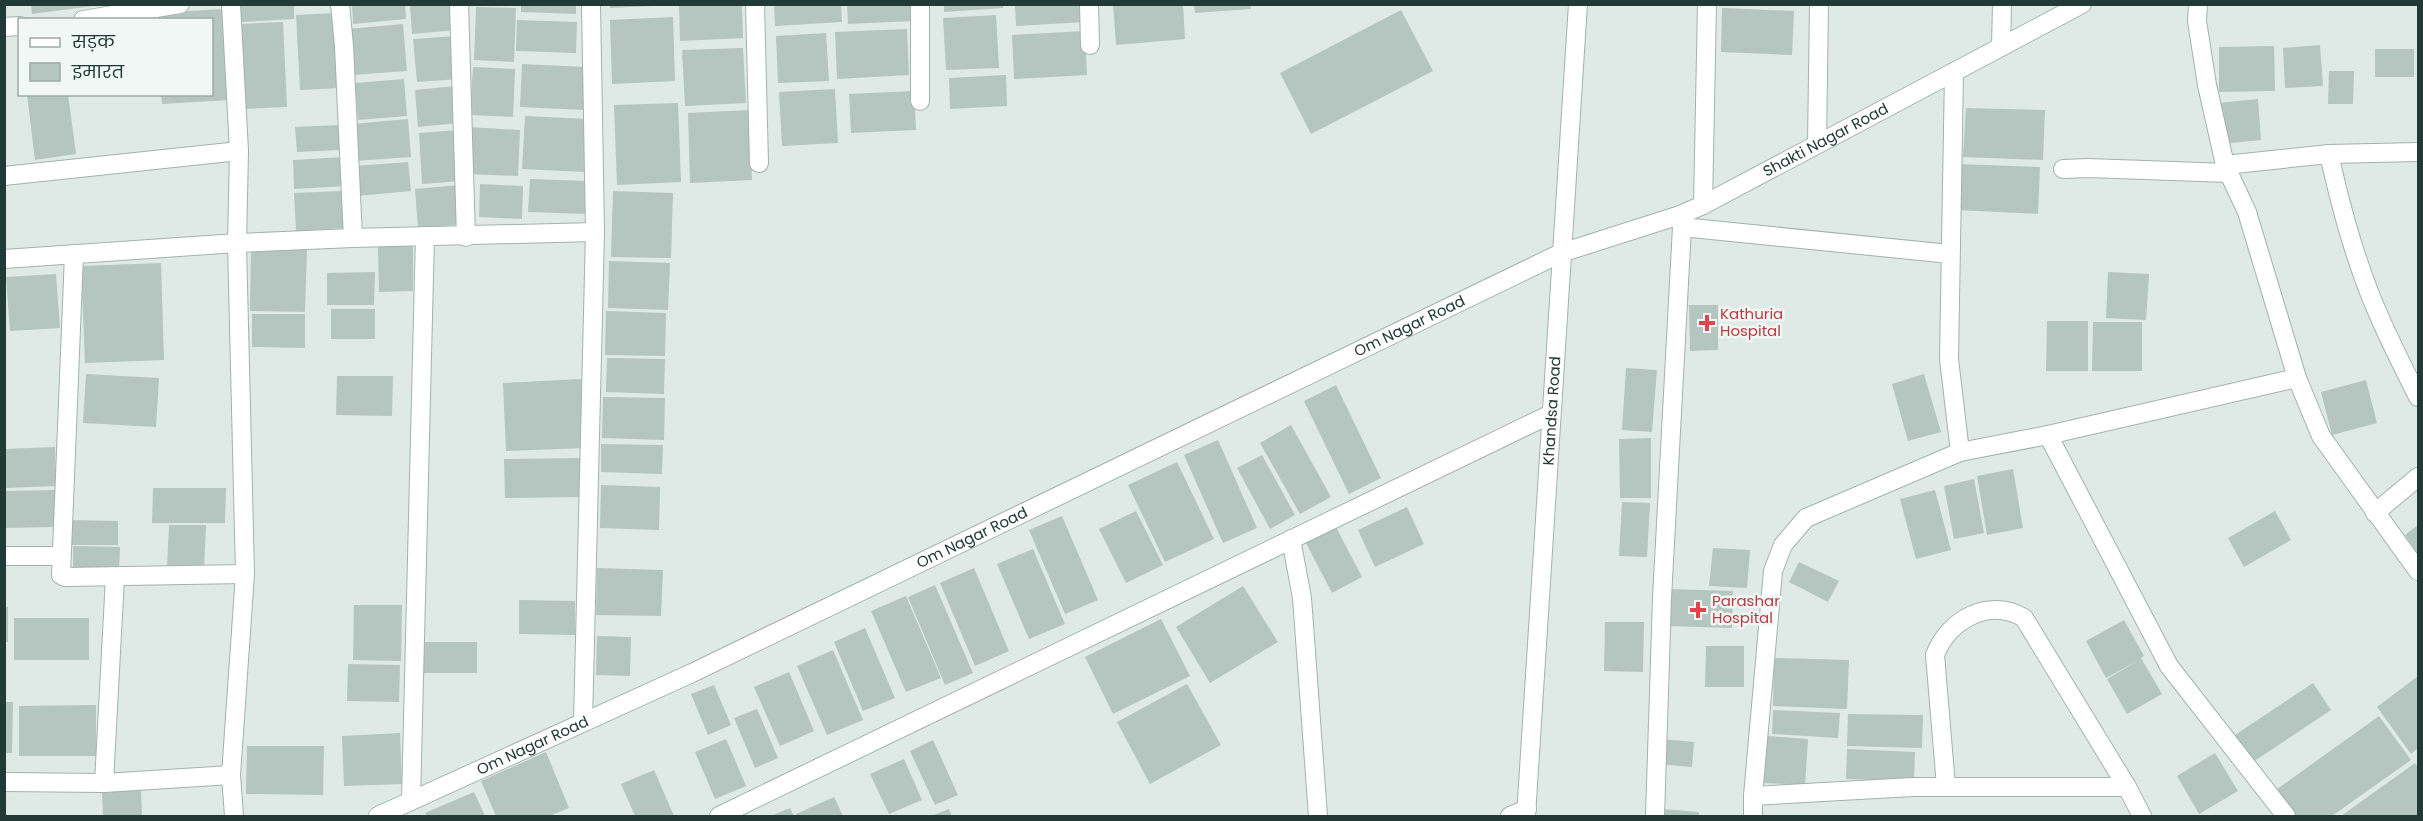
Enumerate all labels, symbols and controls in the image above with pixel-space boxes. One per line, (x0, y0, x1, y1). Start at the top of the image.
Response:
legend (18, 18, 213, 96)
text: सड़क (71, 29, 116, 54)
text: इमारत (71, 59, 125, 84)
street label: Shakti Nagar Road (1759, 98, 1892, 181)
street label: Om Nagar Road (1350, 290, 1468, 361)
place label: Kathuria Hospital (1720, 303, 1783, 341)
marker: Kathuria Hospital (1698, 314, 1716, 332)
street label: Khandsa Road (1537, 355, 1565, 466)
street label: Om Nagar Road (913, 501, 1031, 573)
place label: Parashar Hospital (1712, 590, 1780, 628)
marker: Parashar Hospital (1689, 601, 1707, 619)
street label: Om Nagar Road (473, 710, 592, 780)

